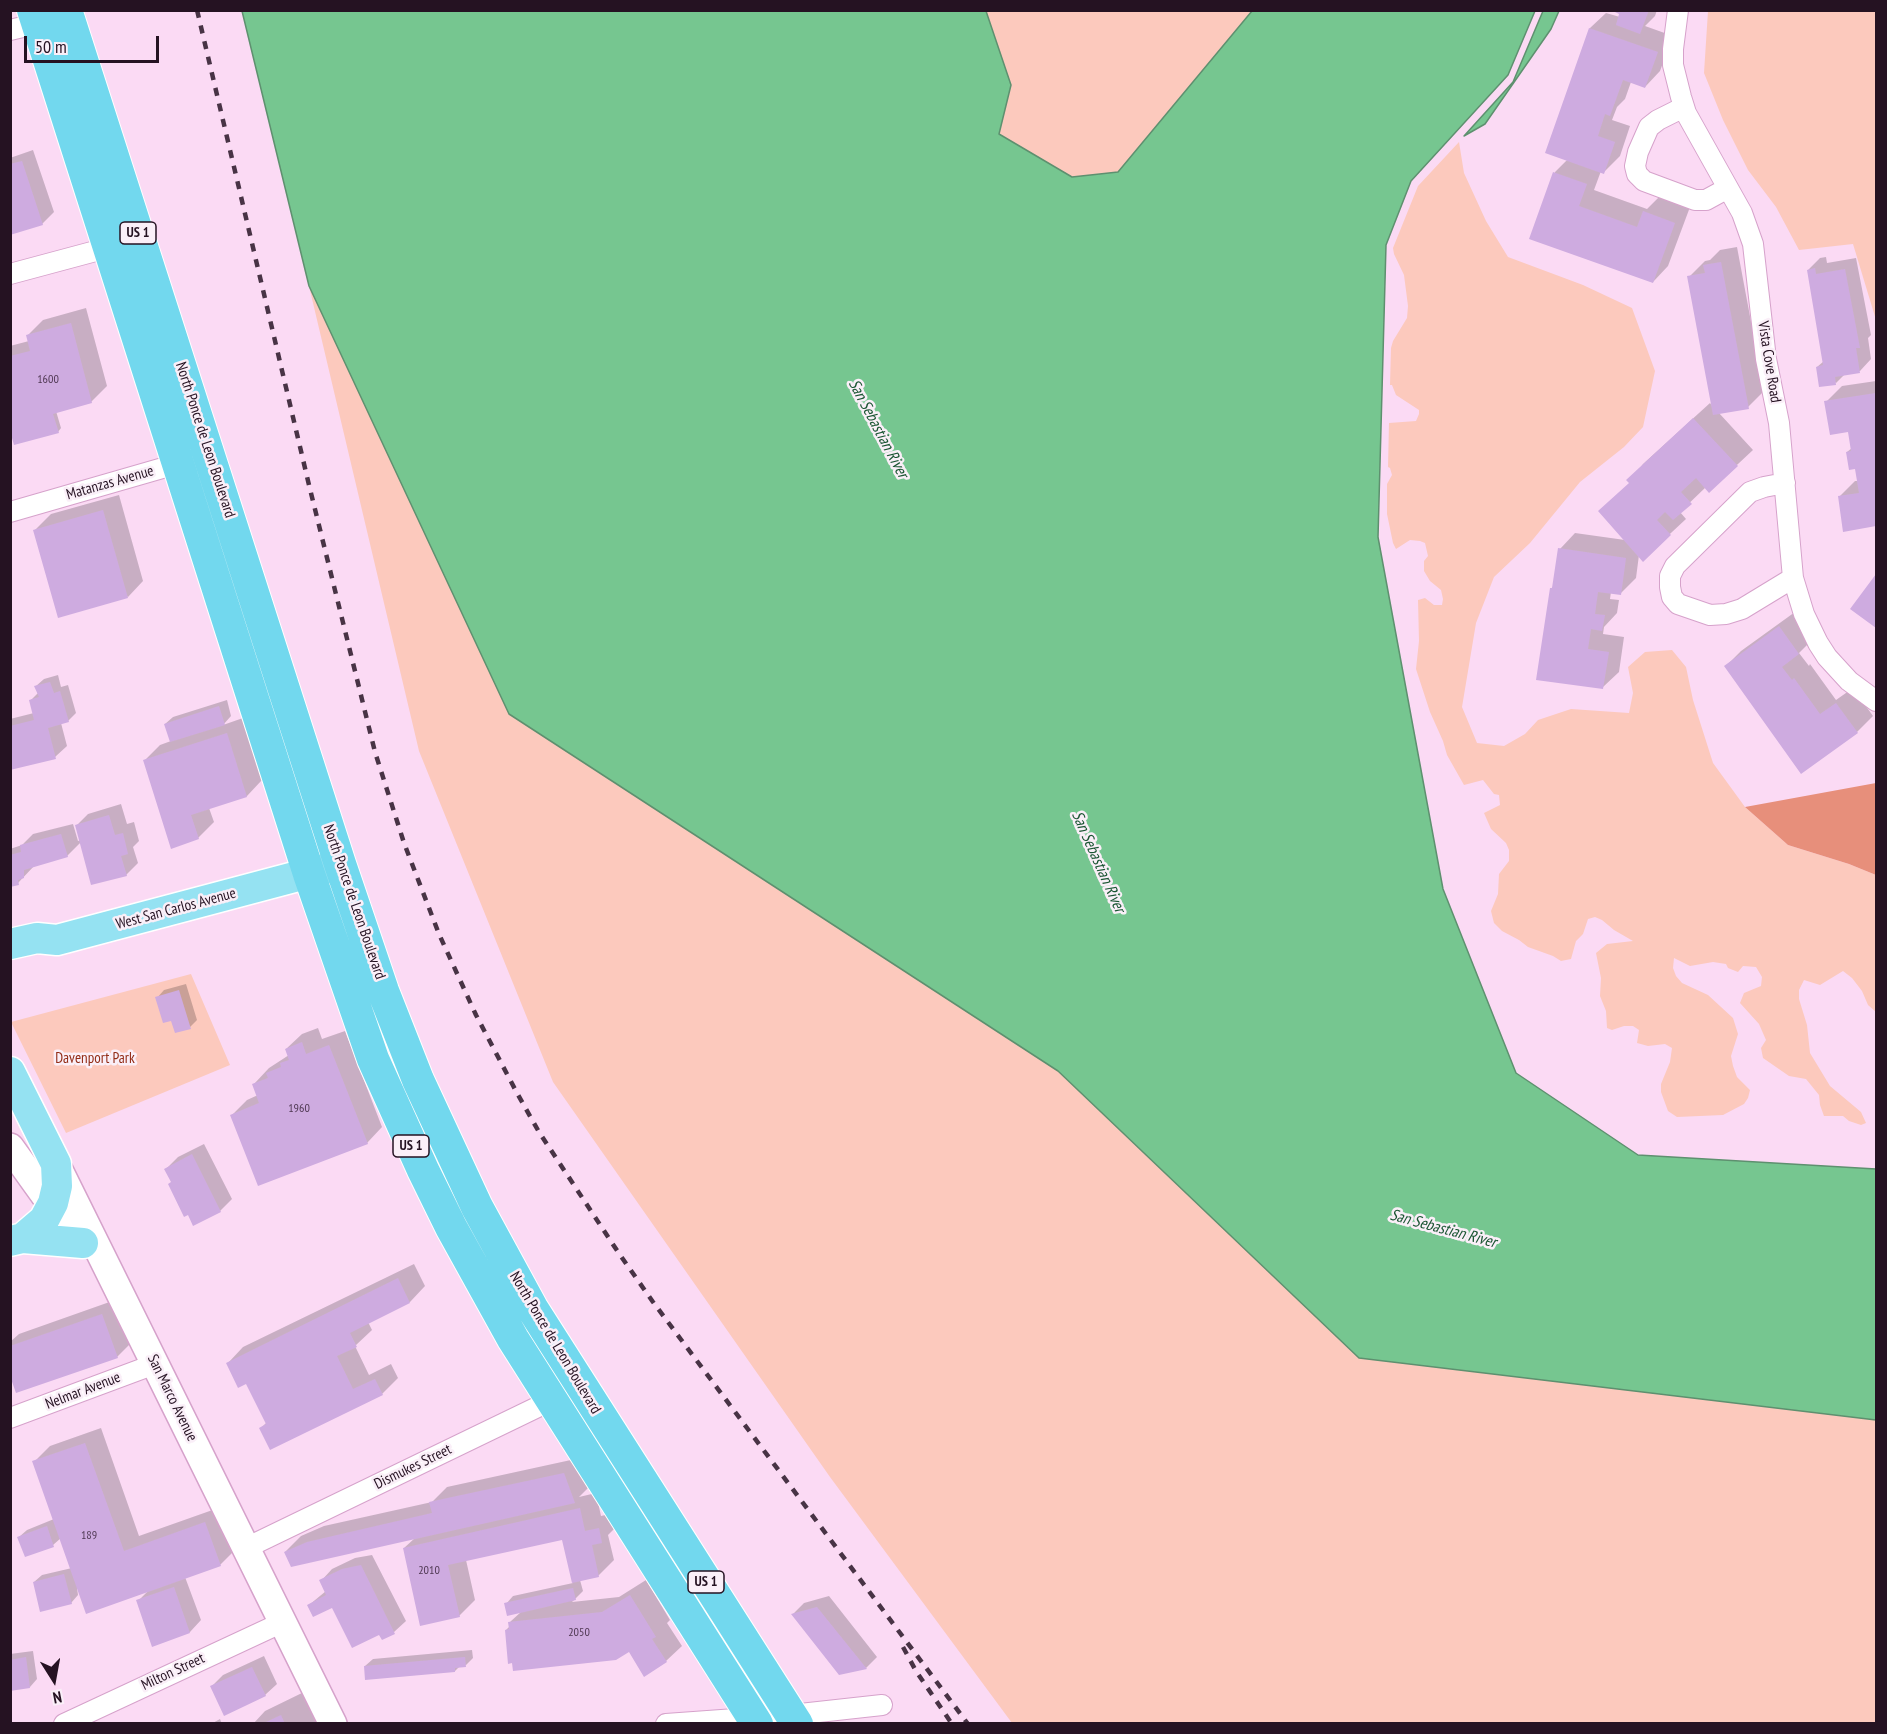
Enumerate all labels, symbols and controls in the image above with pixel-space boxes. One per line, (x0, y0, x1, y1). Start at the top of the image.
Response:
scale bar (27, 24, 162, 62)
text: 50 m (35, 35, 67, 58)
road number: US 1 (120, 222, 156, 244)
street label: Vista Cove Road (1754, 320, 1784, 404)
street label: North Ponce de Leon Boulevard (171, 360, 239, 520)
house number: 1600 (37, 373, 59, 387)
water label: San Sebastian River (844, 376, 912, 482)
street label: Matanzas Avenue (64, 462, 156, 504)
water label: San Sebastian River (1067, 808, 1129, 916)
street label: North Ponce de Leon Boulevard (319, 822, 389, 982)
street label: West San Carlos Avenue (114, 884, 238, 934)
park label: Davenport Park (55, 1050, 135, 1068)
house number: 1960 (288, 1102, 310, 1116)
road number: US 1 (393, 1135, 429, 1157)
water label: San Sebastian River (1388, 1206, 1498, 1252)
street label: North Ponce de Leon Boulevard (505, 1269, 605, 1417)
street label: San Marco Avenue (143, 1352, 201, 1444)
street label: Nelmar Avenue (43, 1368, 123, 1414)
street label: Dismukes Street (371, 1441, 455, 1493)
house number: 189 (81, 1529, 97, 1543)
house number: 2010 (418, 1564, 440, 1578)
road number: US 1 (688, 1571, 724, 1593)
house number: 2050 (568, 1626, 590, 1640)
north arrow (24, 1650, 84, 1710)
street label: Milton Street (139, 1650, 207, 1694)
text: N (51, 1687, 64, 1708)

